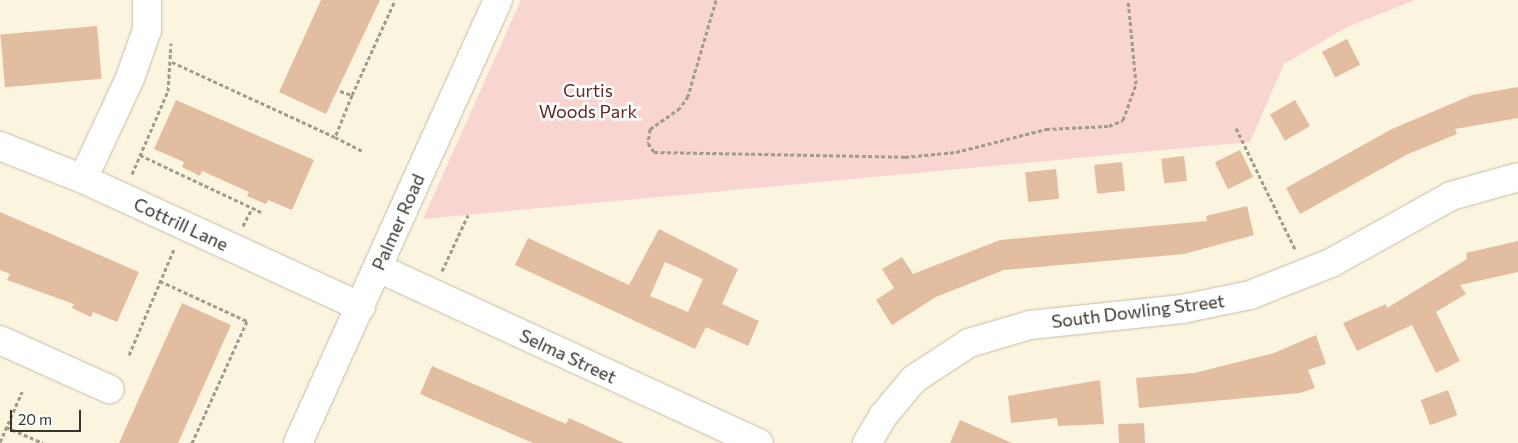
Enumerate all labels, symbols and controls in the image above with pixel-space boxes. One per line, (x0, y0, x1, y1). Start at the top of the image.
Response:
park label: Curtis Woods Park (539, 80, 637, 122)
street label: Palmer Road (367, 170, 429, 274)
street label: Cottrill Lane (130, 193, 232, 255)
street label: South Dowling Street (1050, 290, 1226, 332)
street label: Selma Street (516, 324, 620, 388)
scale bar (12, 400, 84, 432)
text: 20 m (18, 410, 52, 428)

